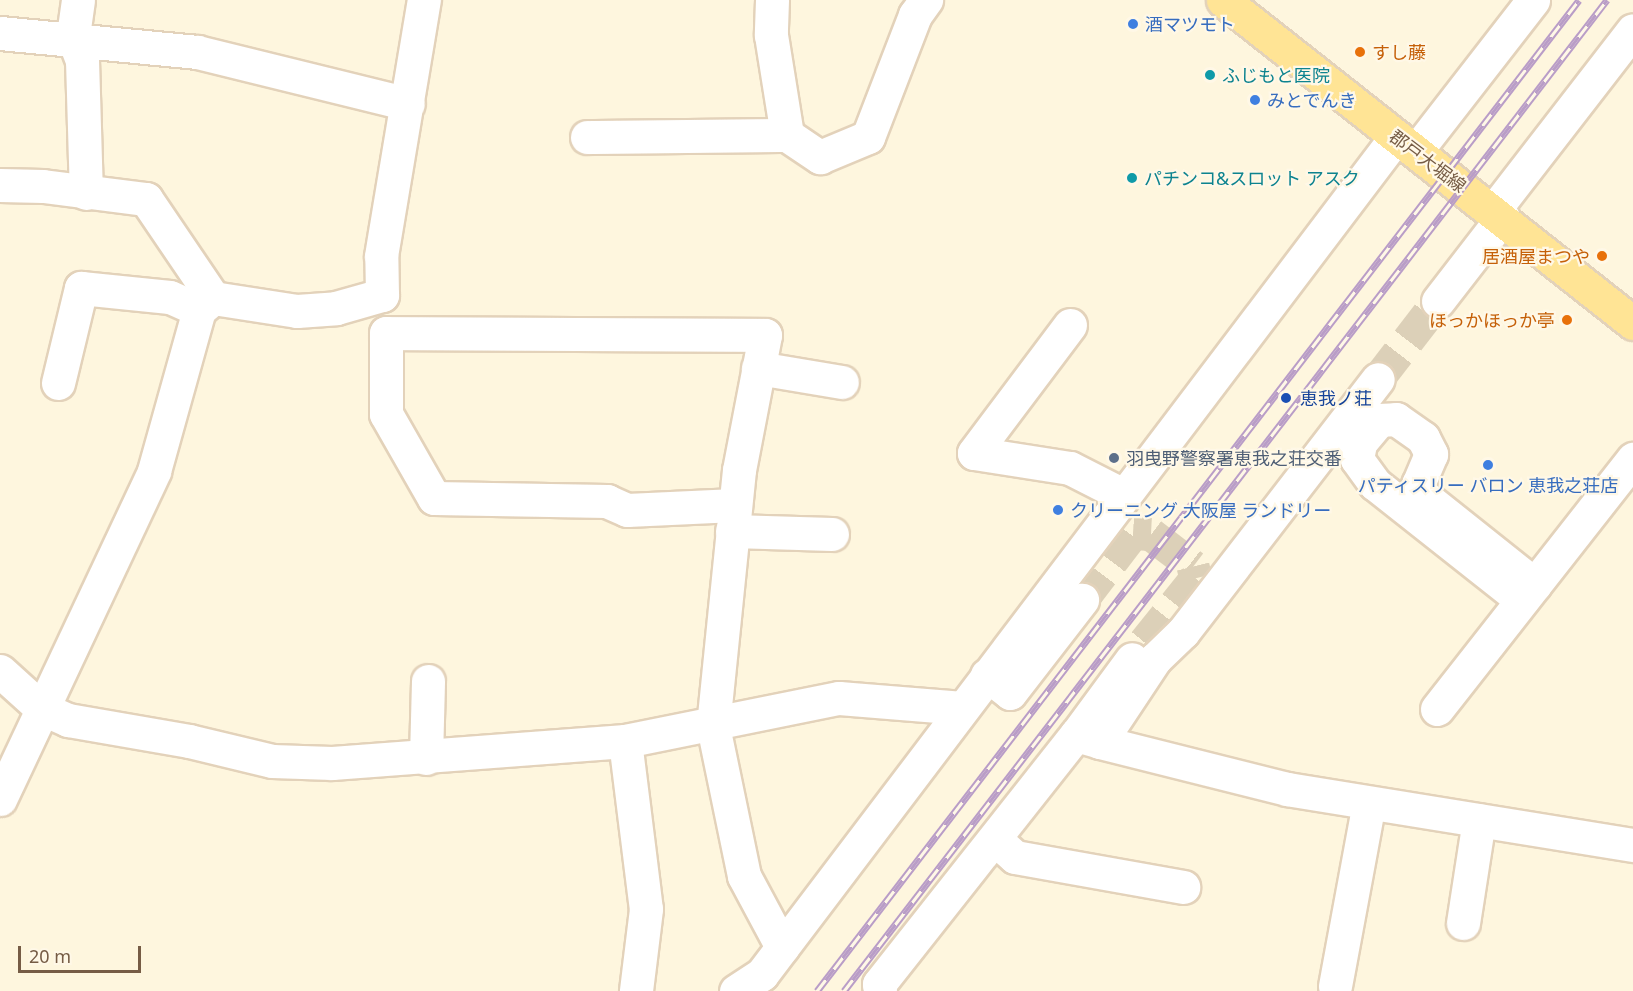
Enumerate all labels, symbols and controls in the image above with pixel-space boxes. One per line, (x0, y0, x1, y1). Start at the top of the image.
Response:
place label: 酒マツモト (1145, 13, 1235, 35)
marker: 酒マツモト (1126, 17, 1140, 31)
place label: すし藤 (1372, 41, 1426, 63)
marker: すし藤 (1353, 45, 1367, 59)
place label: ふじもと医院 (1222, 64, 1330, 86)
marker: ふじもと医院 (1203, 68, 1217, 82)
place label: みとでんき (1267, 89, 1357, 111)
marker: みとでんき (1248, 93, 1262, 107)
street label: 郡戸大堀線 (1386, 125, 1470, 197)
place label: パチンコ&スロット アスク (1144, 167, 1360, 189)
marker: パチンコ&スロット アスク (1125, 171, 1139, 185)
place label: 居酒屋まつや (1482, 245, 1590, 267)
marker: 居酒屋まつや (1595, 249, 1609, 263)
place label: ほっかほっか亭 (1429, 309, 1555, 331)
marker: ほっかほっか亭 (1560, 313, 1574, 327)
place label: 恵我ノ荘 (1300, 387, 1372, 409)
marker: 恵我ノ荘 (1277, 389, 1295, 407)
place label: 羽曳野警察署恵我之荘交番 (1126, 447, 1342, 469)
marker: 羽曳野警察署恵我之荘交番 (1107, 451, 1121, 465)
marker: パティスリー バロン 恵我之荘店 (1481, 458, 1495, 472)
place label: パティスリー バロン 恵我之荘店 (1357, 474, 1619, 496)
place label: クリーニング 大阪屋 ランドリー (1070, 499, 1331, 521)
marker: クリーニング 大阪屋 ランドリー (1051, 503, 1065, 517)
scale bar (21, 934, 144, 972)
text: 20 m (29, 944, 71, 968)

